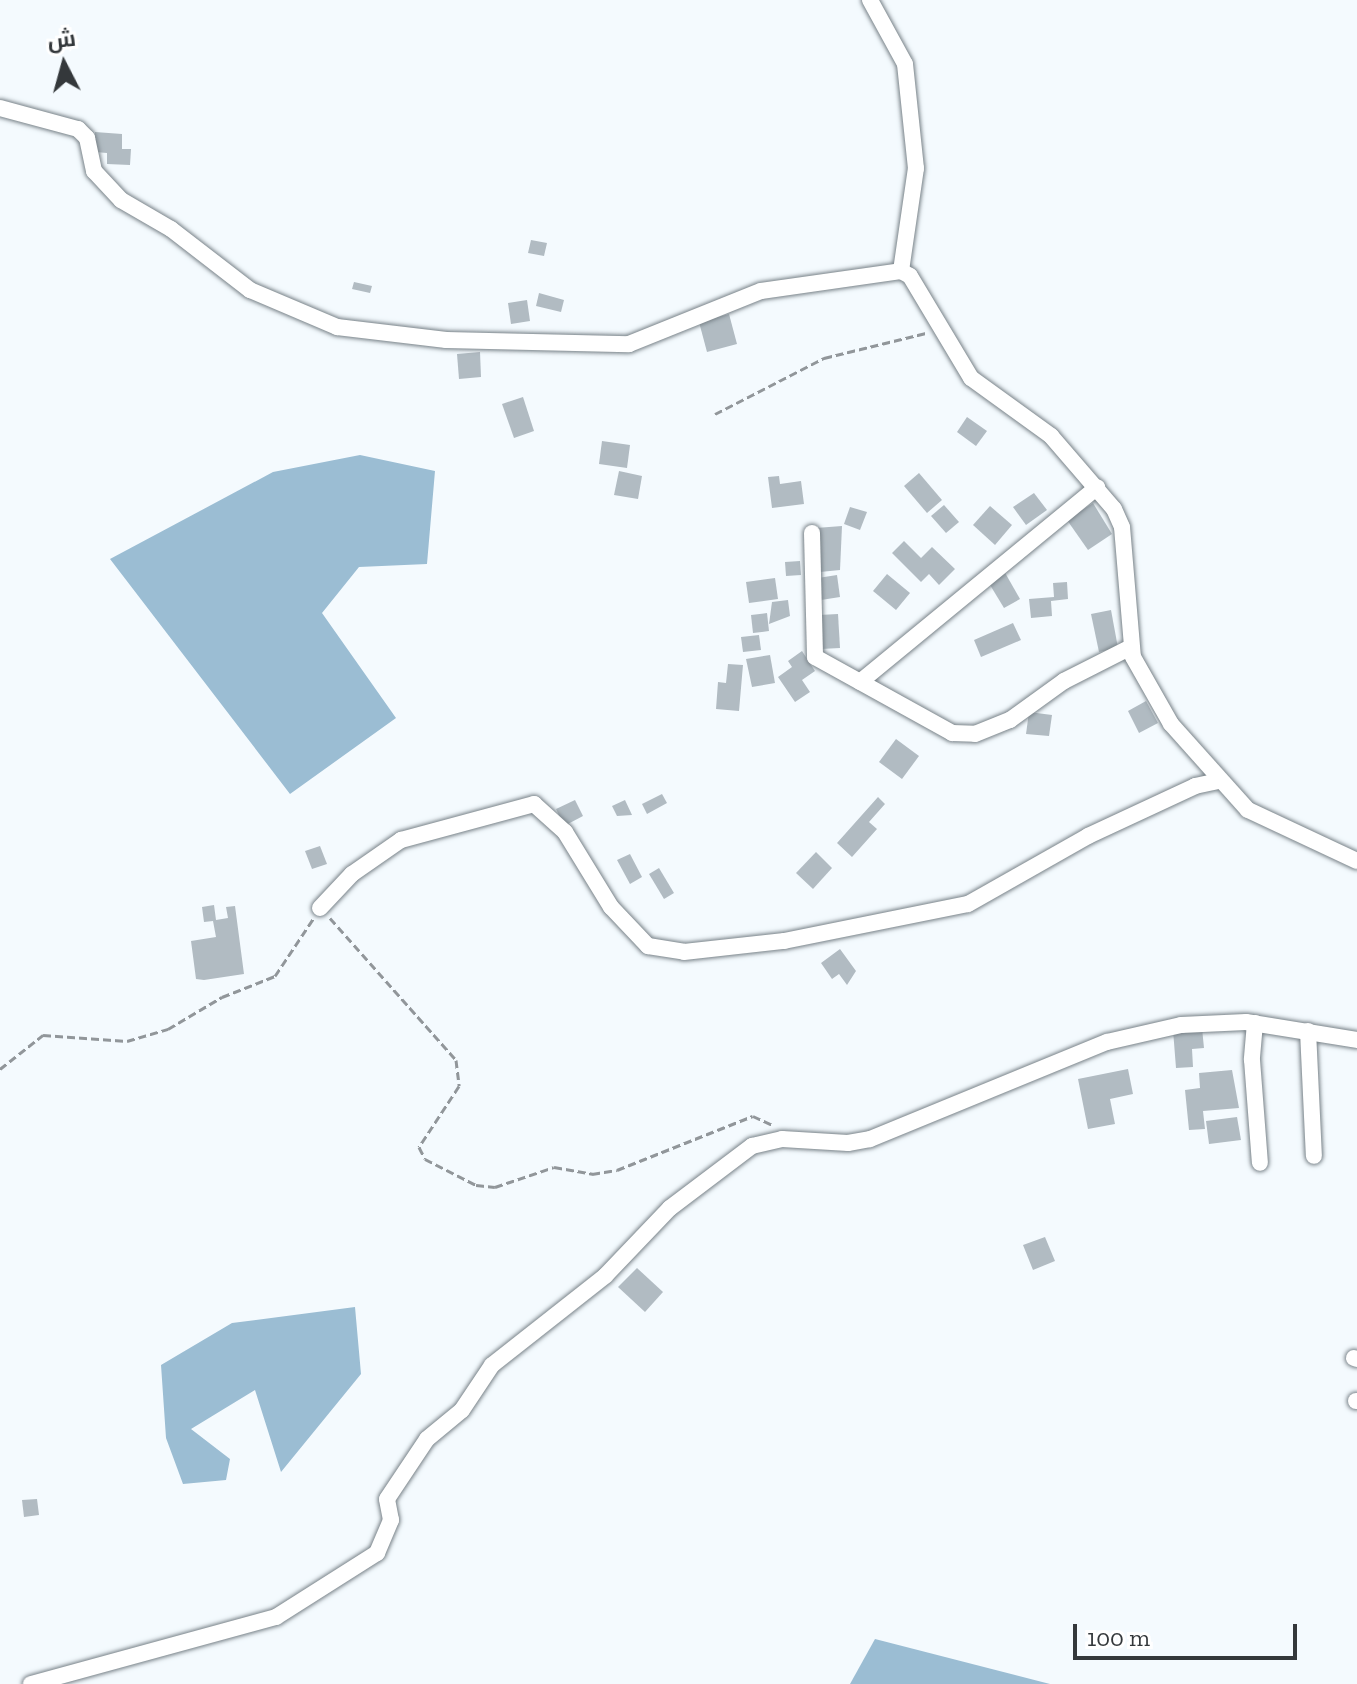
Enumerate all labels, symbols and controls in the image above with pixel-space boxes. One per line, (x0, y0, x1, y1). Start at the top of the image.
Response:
north arrow (24, 24, 104, 104)
text: ش (46, 25, 77, 55)
scale bar (1077, 1608, 1301, 1658)
text: 100 m (1087, 1623, 1150, 1652)

